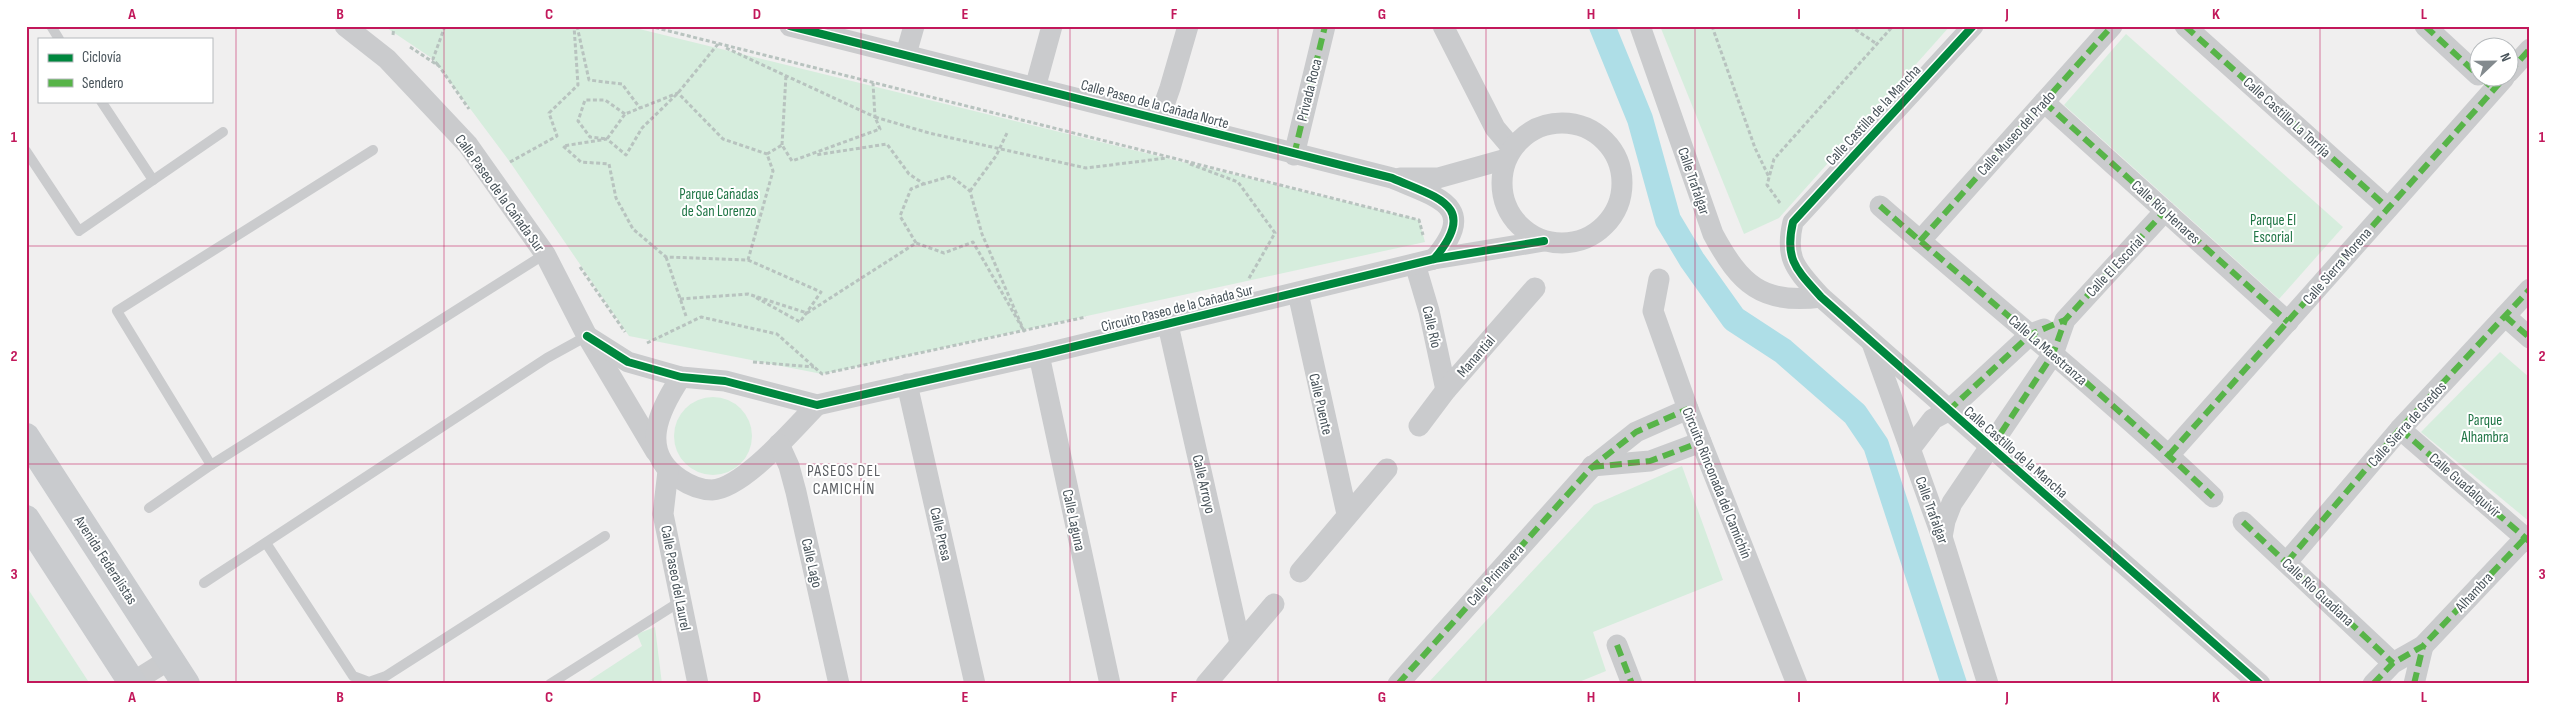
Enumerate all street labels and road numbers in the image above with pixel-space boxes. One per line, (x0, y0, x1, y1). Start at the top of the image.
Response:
street label: Privada Roca (1293, 57, 1326, 123)
street label: Calle Castilla de la Mancha (1822, 61, 1925, 170)
street label: Calle Castillo La Torrija (2239, 73, 2335, 162)
street label: Calle Paseo de la Cañada Norte (1079, 76, 1231, 133)
street label: Calle Museo del Prado (1973, 87, 2060, 180)
street label: Calle Paseo de la Cañada Sur (451, 131, 549, 256)
street label: Calle Trafalgar (1673, 145, 1714, 218)
street label: Calle Río Henares (2127, 176, 2204, 248)
street label: Calle Sierra Morena (2299, 224, 2376, 309)
street label: Calle El Escorial (2082, 232, 2149, 301)
street label: Circuito Paseo de la Cañada Sur (1099, 280, 1256, 337)
street label: Calle Río (1417, 304, 1446, 350)
street label: Calle La Maestranza (2004, 311, 2091, 390)
street label: Manantial (1453, 331, 1500, 381)
street label: Calle Puente (1304, 372, 1337, 437)
street label: Calle Sierra de Gredos (2364, 378, 2451, 471)
street label: Calle Castillo de la Mancha (1960, 402, 2072, 503)
street label: Circuito Rinconada del Camichín (1677, 405, 1756, 562)
street label: Calle Guadalquivir (2425, 449, 2505, 522)
street label: Calle Arroyo (1188, 453, 1220, 515)
street label: Calle Trafalgar (1911, 474, 1953, 547)
street label: Calle Laguna (1058, 488, 1089, 553)
street label: Calle Presa (925, 506, 956, 563)
street label: Avenida Federalistas (69, 511, 141, 608)
street label: Calle Paseo del Laurel (656, 524, 695, 632)
street label: Calle Lago (797, 536, 826, 590)
street label: Calle Primavera (1463, 540, 1528, 610)
street label: Calle Río Guadiana (2278, 554, 2358, 631)
street label: Alhambra (2451, 568, 2498, 617)

